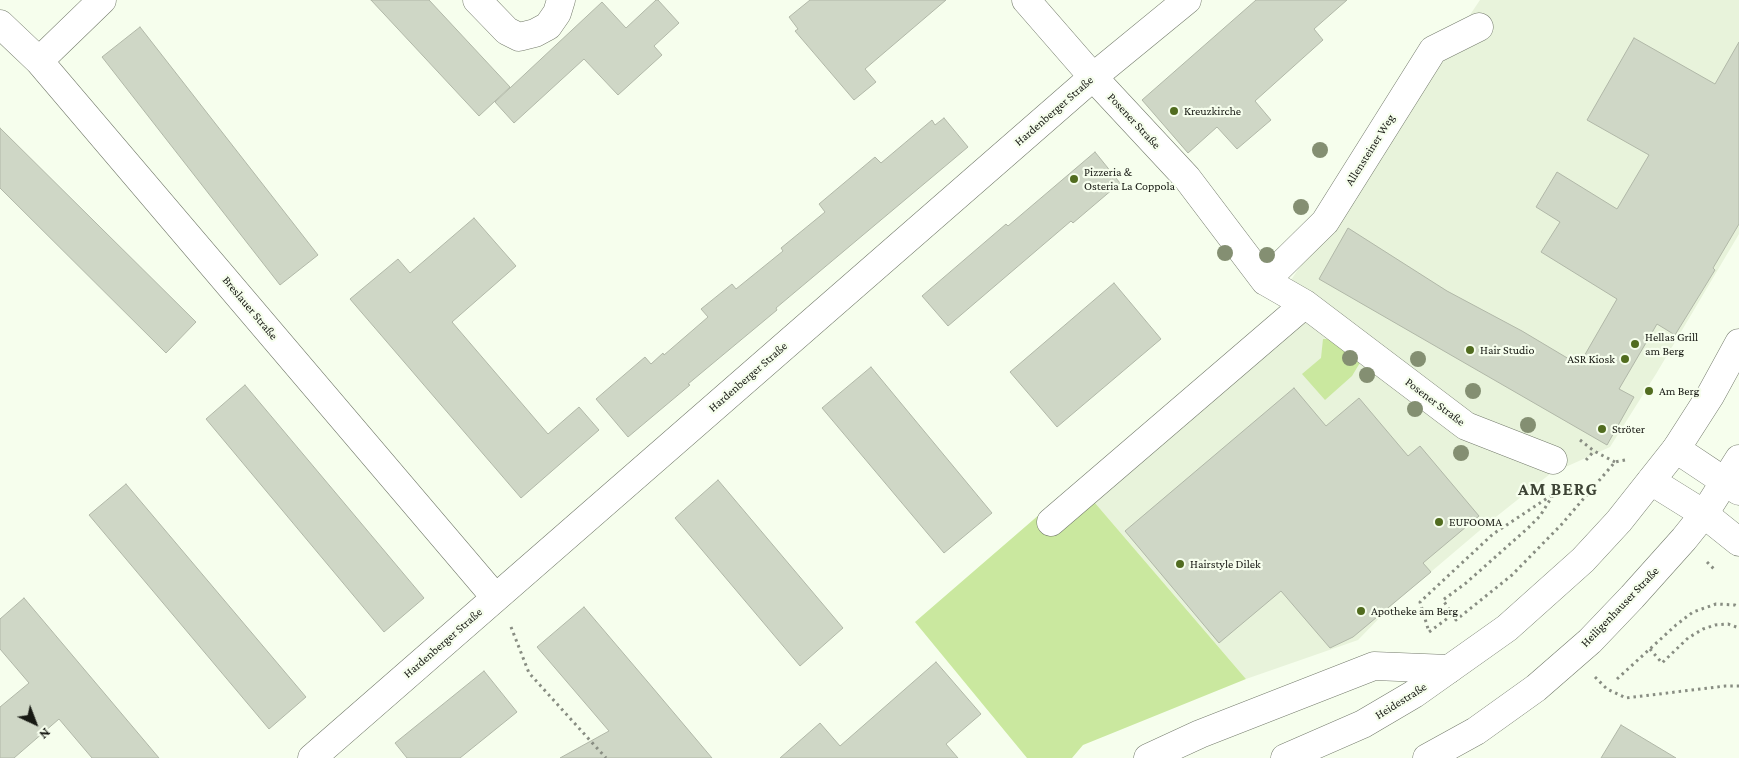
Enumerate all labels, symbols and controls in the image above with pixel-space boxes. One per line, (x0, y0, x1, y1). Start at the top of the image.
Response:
street label: Hardenberger Straße (1012, 73, 1096, 149)
street label: Posener Straße (1104, 90, 1164, 152)
place label: Kreuzkirche (1184, 104, 1241, 118)
marker: Kreuzkirche (1168, 105, 1180, 117)
street label: Allensteiner Weg (1342, 112, 1398, 188)
place label: Pizzeria & Osteria La Coppola (1084, 165, 1175, 193)
marker: Pizzeria & Osteria La Coppola (1068, 173, 1080, 185)
street label: Breslauer Straße (219, 273, 281, 343)
place label: Hellas Grill am Berg (1645, 330, 1698, 358)
marker: Hellas Grill am Berg (1629, 338, 1641, 350)
street label: Hardenberger Straße (706, 339, 790, 415)
place label: Hair Studio (1480, 343, 1534, 357)
marker: Hair Studio (1464, 344, 1476, 356)
place label: ASR Kiosk (1567, 352, 1615, 366)
marker: ASR Kiosk (1619, 353, 1631, 365)
street label: Posener Straße (1402, 375, 1468, 429)
place label: Am Berg (1659, 384, 1699, 398)
marker: Am Berg (1643, 385, 1655, 397)
place label: Ströter (1612, 422, 1645, 436)
marker: Ströter (1596, 423, 1608, 435)
district label: AM BERG (1517, 478, 1599, 500)
place label: EUFOOMA (1449, 515, 1502, 529)
marker: EUFOOMA (1433, 516, 1445, 528)
place label: Hairstyle Dilek (1190, 557, 1261, 571)
marker: Hairstyle Dilek (1174, 558, 1186, 570)
street label: Heiligenhauser Straße (1578, 564, 1662, 650)
place label: Apotheke am Berg (1371, 604, 1458, 618)
street label: Hardenberger Straße (401, 605, 485, 681)
marker: Apotheke am Berg (1355, 605, 1367, 617)
street label: Heidestraße (1373, 679, 1429, 723)
north arrow (10, 698, 60, 748)
text: N (36, 725, 54, 743)

